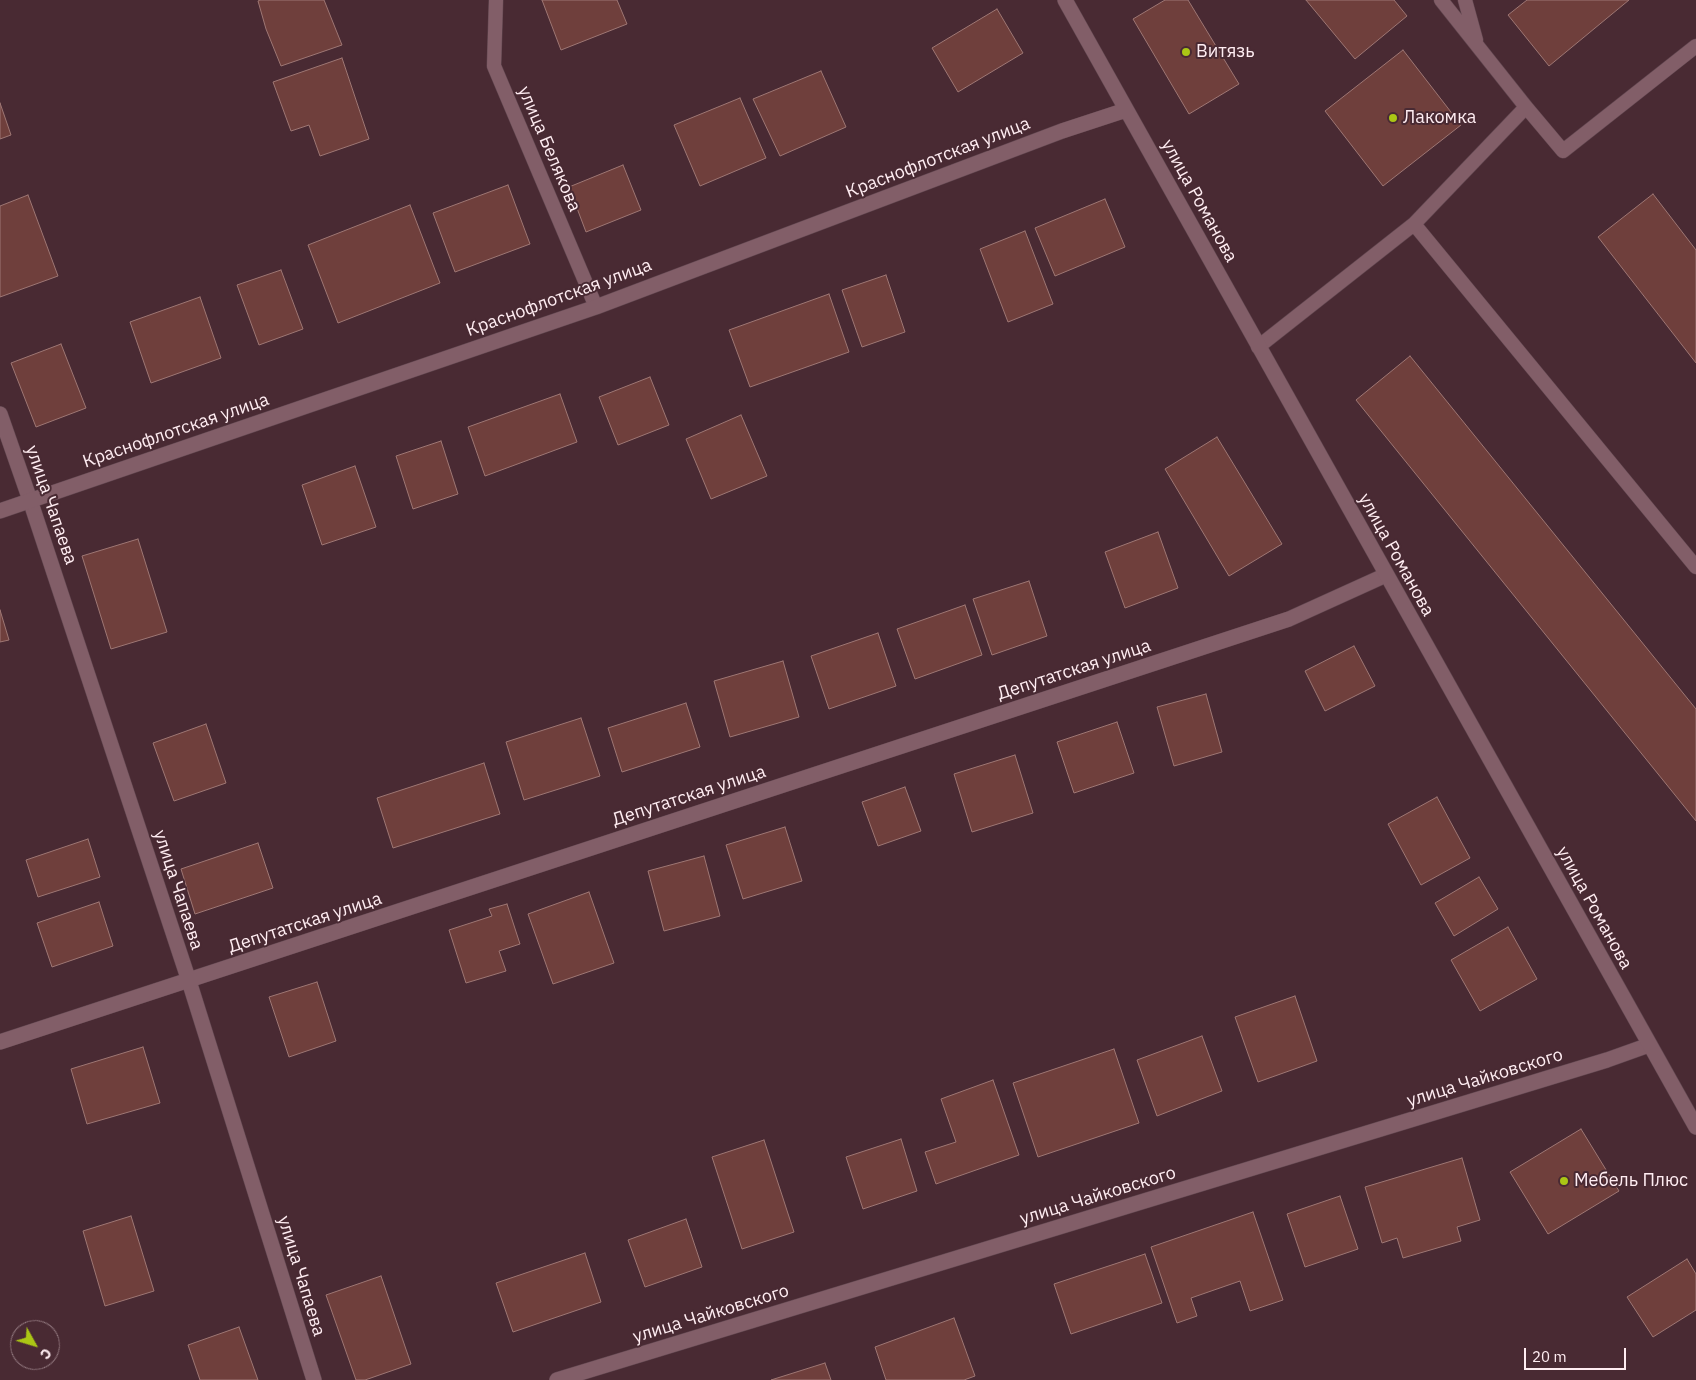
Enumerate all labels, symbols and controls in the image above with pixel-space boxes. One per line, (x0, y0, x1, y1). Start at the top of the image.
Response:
place label: Витязь (1196, 41, 1255, 63)
marker: Витязь (1180, 46, 1192, 58)
street label: улица Белякова (513, 83, 585, 215)
place label: Лакомка (1403, 107, 1476, 129)
marker: Лакомка (1387, 112, 1399, 124)
street label: Краснофлотская улица (843, 113, 1033, 203)
street label: улица Романова (1156, 136, 1242, 266)
street label: Краснофлотская улица (463, 254, 655, 342)
street label: Краснофлотская улица (80, 389, 272, 473)
street label: улица Чапаева (20, 443, 82, 567)
street label: улица Романова (1353, 490, 1439, 620)
street label: Депутатская улица (994, 635, 1154, 705)
street label: Депутатская улица (609, 761, 769, 831)
street label: улица Чапаева (148, 827, 208, 953)
street label: улица Романова (1551, 843, 1637, 973)
street label: Депутатская улица (225, 888, 385, 958)
street label: улица Чайковского (1404, 1044, 1566, 1112)
street label: улица Чайковского (1017, 1162, 1179, 1230)
place label: Мебель Плюс (1574, 1170, 1688, 1192)
marker: Мебель Плюс (1558, 1175, 1570, 1187)
street label: улица Чапаева (272, 1213, 330, 1339)
street label: улица Чайковского (630, 1280, 792, 1348)
north arrow (10, 1320, 60, 1370)
scale bar (1526, 1338, 1628, 1370)
text: С (36, 1345, 56, 1363)
text: 20 m (1532, 1347, 1567, 1366)

